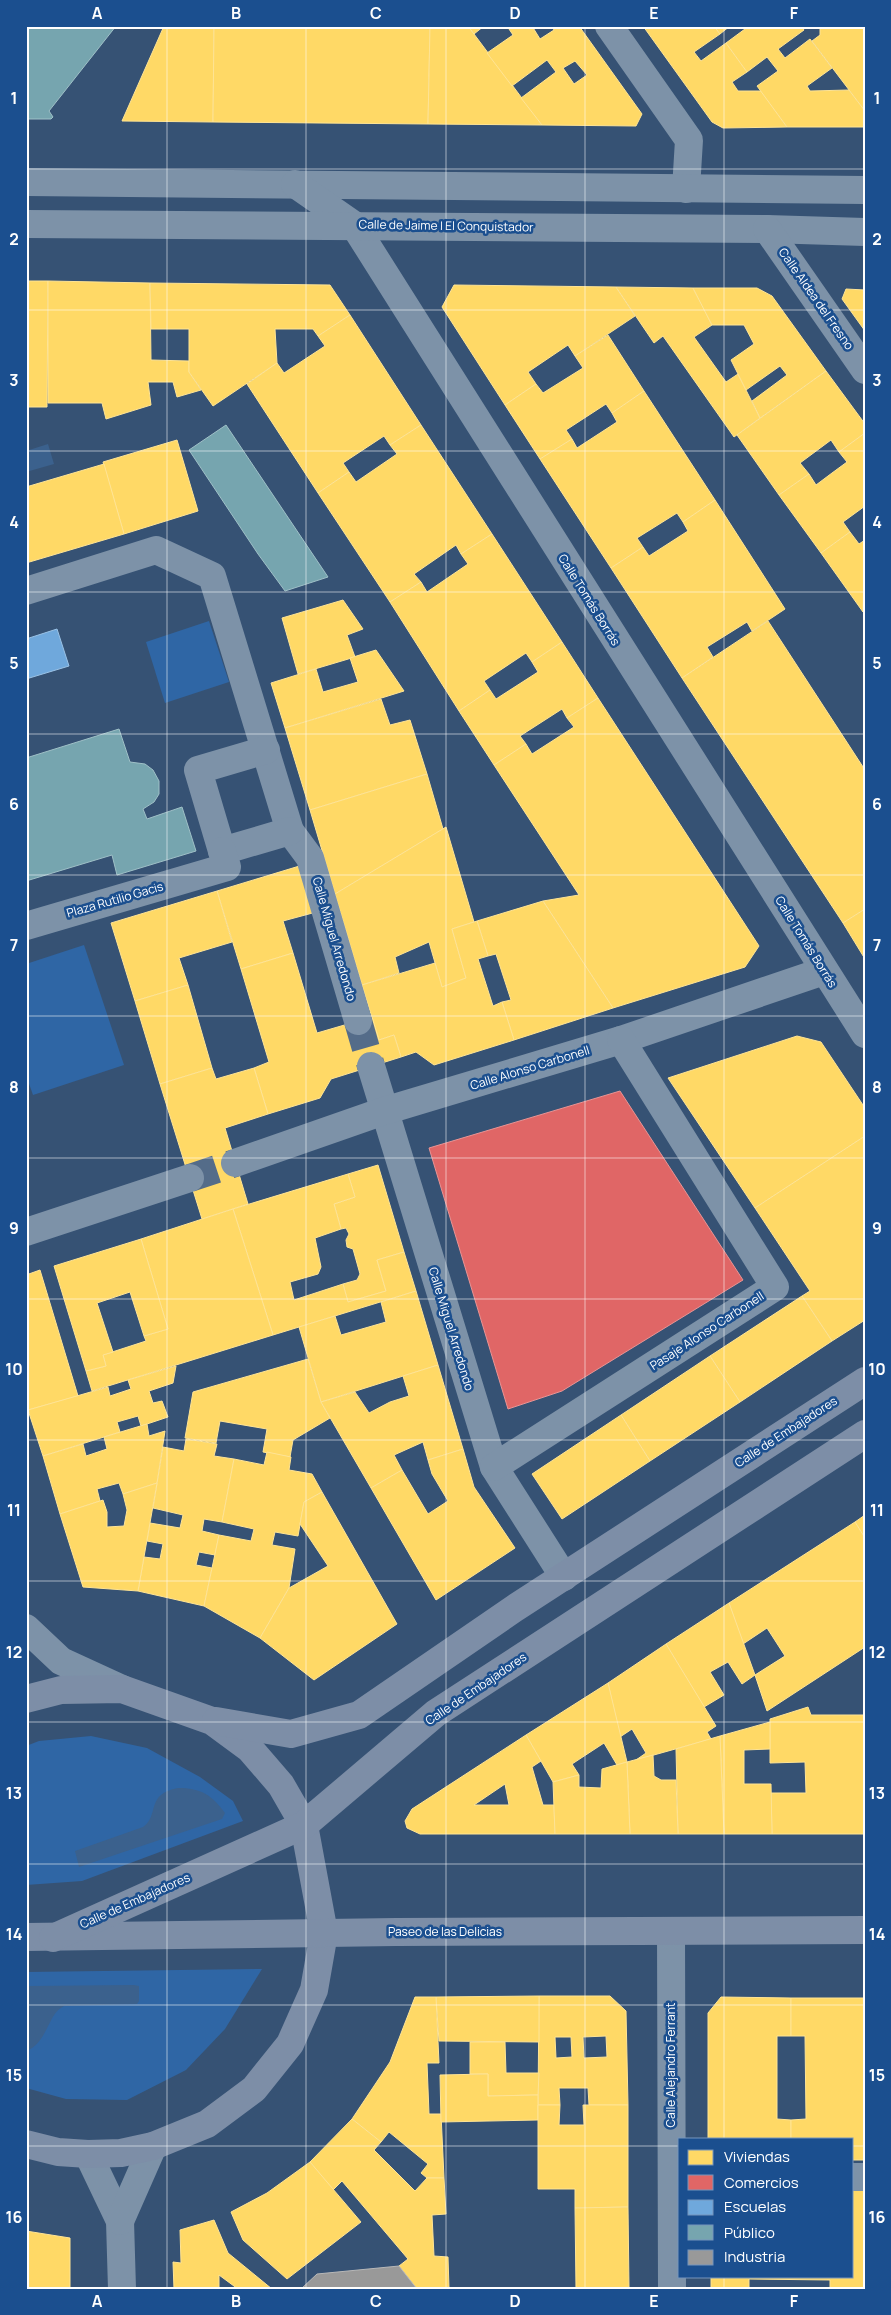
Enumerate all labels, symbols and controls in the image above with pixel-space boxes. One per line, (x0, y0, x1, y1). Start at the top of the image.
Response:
text: A (92, 2, 103, 24)
text: B (231, 2, 241, 24)
text: C (370, 2, 382, 24)
text: D (509, 2, 521, 24)
text: E (649, 2, 659, 24)
text: F (790, 2, 799, 24)
text: 1 (10, 87, 18, 109)
text: 1 (873, 87, 881, 109)
street label: Calle de Jaime I El Conquistador (358, 215, 534, 236)
text: 2 (9, 228, 19, 250)
text: 2 (872, 228, 882, 250)
street label: Calle Aldea del Fresno (775, 244, 858, 353)
text: 3 (9, 369, 19, 391)
text: 3 (872, 369, 882, 391)
text: 4 (9, 511, 19, 533)
text: 4 (872, 511, 882, 533)
street label: Calle Tomás Borrás (554, 551, 624, 649)
text: 5 (9, 652, 19, 674)
text: 5 (872, 652, 882, 674)
text: 6 (9, 793, 19, 815)
text: 6 (872, 793, 882, 815)
street label: Calle Miguel Arredondo (309, 875, 360, 1003)
street label: Plaza Rutilio Gacis (65, 878, 165, 921)
street label: Calle Tomás Borrás (771, 893, 841, 991)
text: 7 (10, 934, 18, 956)
text: 7 (873, 934, 881, 956)
street label: Calle Alonso Carbonell (468, 1041, 592, 1094)
text: 8 (9, 1076, 19, 1098)
text: 8 (872, 1076, 882, 1098)
text: 9 (9, 1217, 19, 1239)
text: 9 (872, 1217, 882, 1239)
street label: Calle Miguel Arredondo (425, 1265, 478, 1393)
street label: Pasaje Alonso Carbonell (646, 1287, 767, 1374)
text: 10 (5, 1358, 23, 1380)
text: 10 (868, 1358, 886, 1380)
street label: Calle de Embajadores (731, 1392, 840, 1471)
text: 11 (7, 1499, 21, 1521)
text: 11 (870, 1499, 884, 1521)
text: 12 (6, 1641, 22, 1663)
text: 12 (869, 1641, 885, 1663)
street label: Calle de Embajadores (422, 1648, 530, 1729)
text: 13 (6, 1782, 22, 1804)
text: 13 (869, 1782, 885, 1804)
street label: Calle de Embajadores (77, 1869, 193, 1933)
text: 14 (6, 1923, 22, 1945)
street label: Paseo de las Delicias (388, 1923, 502, 1940)
text: 14 (869, 1923, 885, 1945)
street label: Calle Alejandro Ferrant (662, 2002, 679, 2128)
text: 15 (6, 2064, 22, 2086)
text: 15 (869, 2064, 885, 2086)
legend (678, 2138, 854, 2278)
text: Viviendas (724, 2146, 790, 2167)
text: Comercios (724, 2172, 799, 2193)
text: Escuelas (724, 2196, 786, 2217)
text: 16 (6, 2206, 23, 2228)
text: 16 (869, 2206, 886, 2228)
text: Público (724, 2222, 775, 2243)
text: Industria (724, 2246, 785, 2267)
text: A (92, 2290, 103, 2312)
text: B (231, 2290, 241, 2312)
text: C (370, 2290, 382, 2312)
text: D (509, 2290, 521, 2312)
text: E (649, 2290, 659, 2312)
text: F (790, 2290, 799, 2312)

